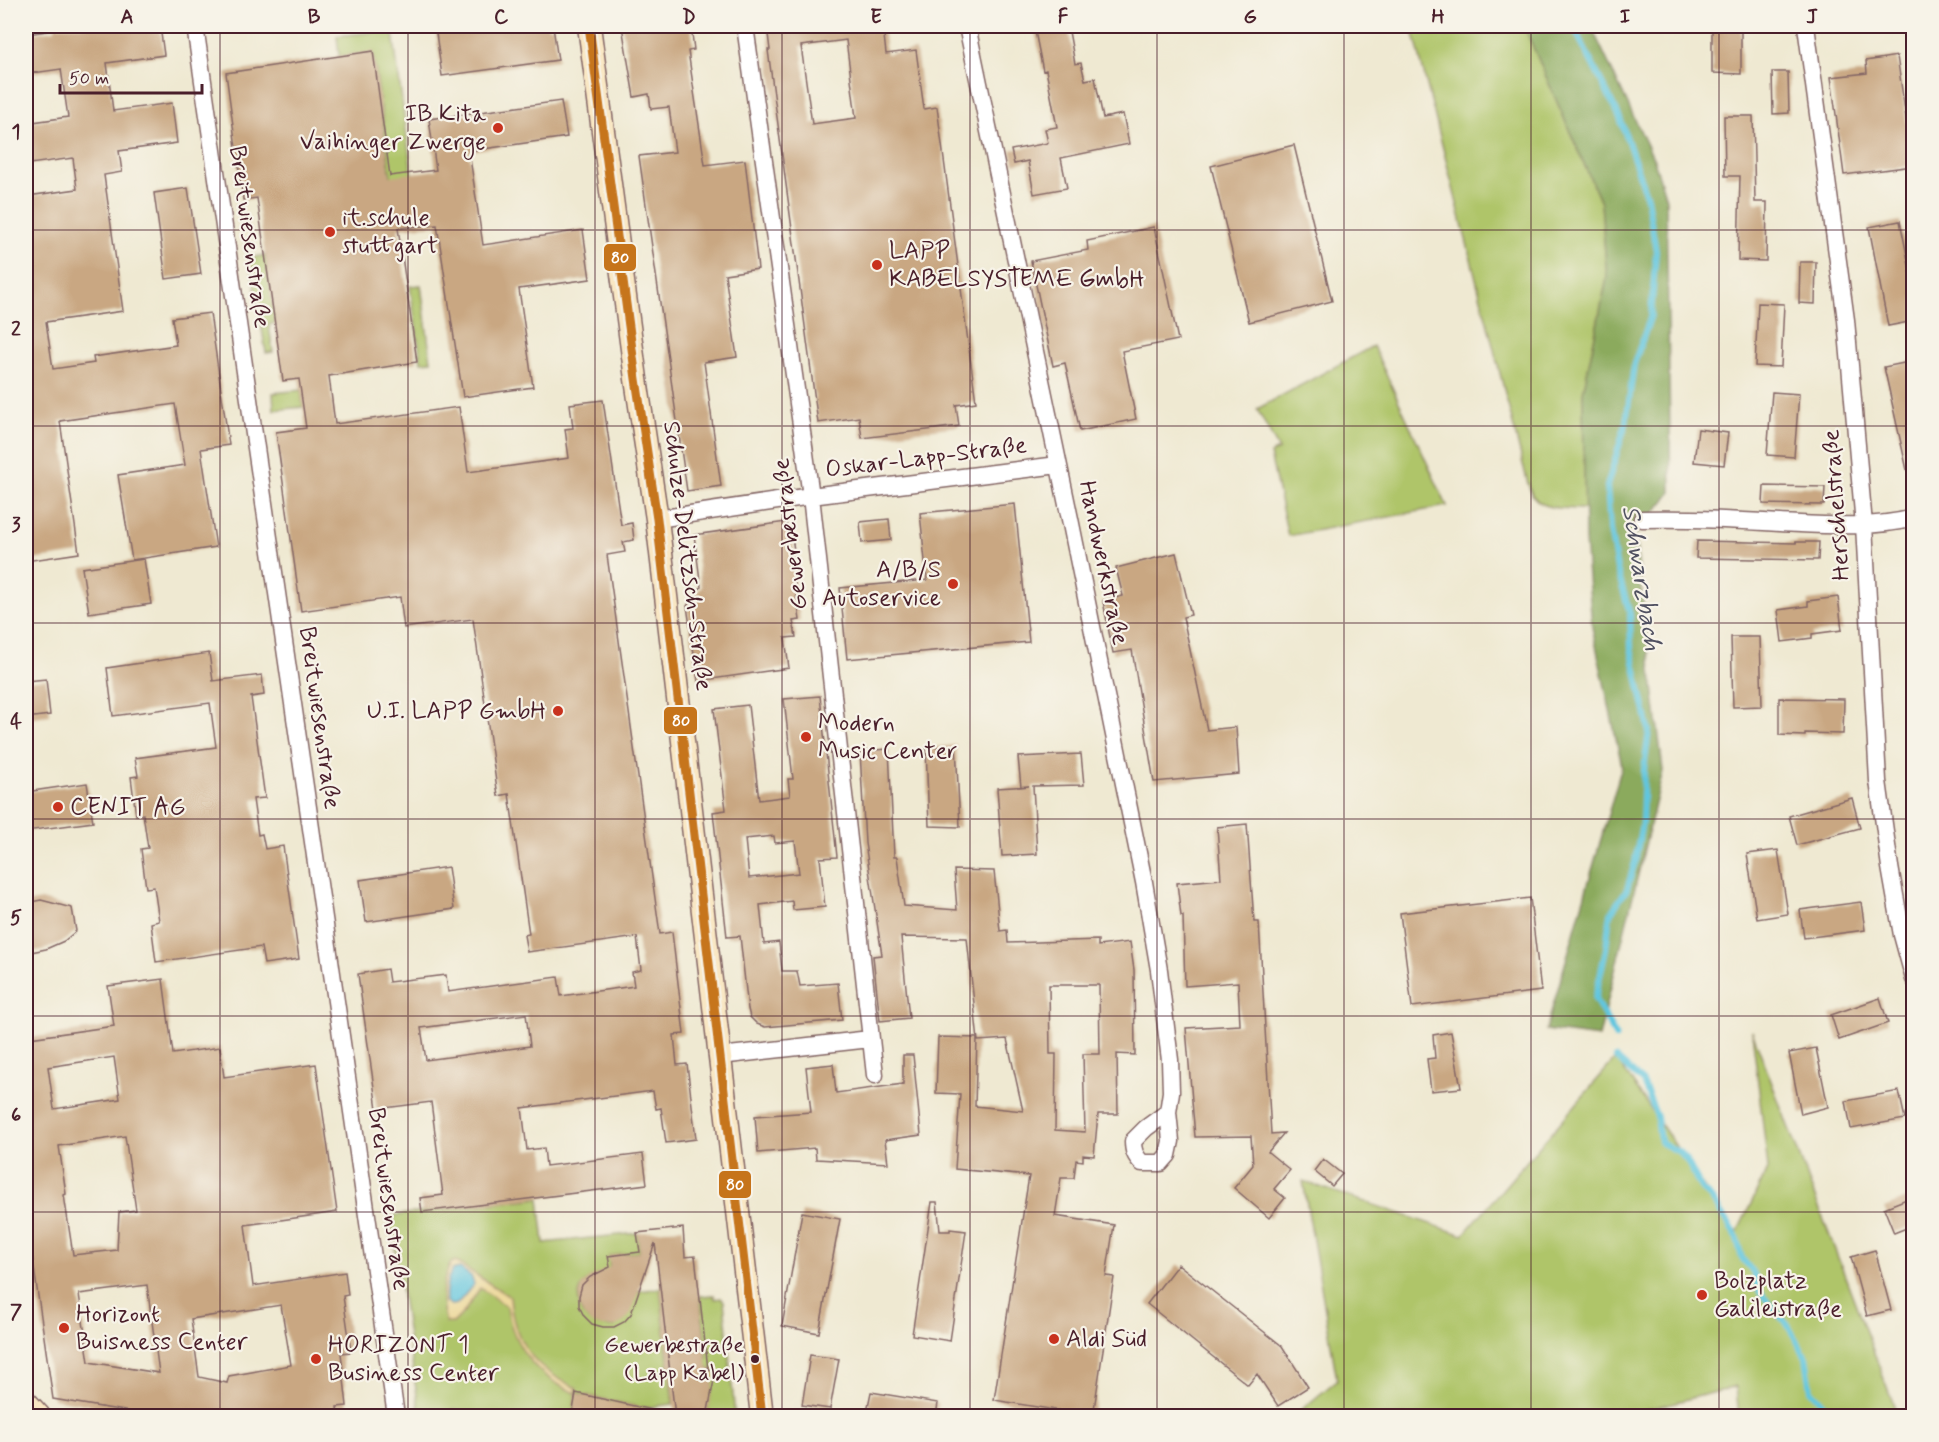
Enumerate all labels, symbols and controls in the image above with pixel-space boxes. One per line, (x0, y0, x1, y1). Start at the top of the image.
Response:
text: A (120, 4, 134, 31)
text: B (308, 4, 321, 31)
text: C (494, 4, 509, 31)
text: D (682, 4, 696, 31)
text: E (870, 4, 882, 31)
text: F (1058, 4, 1069, 31)
text: G (1243, 4, 1257, 31)
text: H (1431, 4, 1445, 31)
text: I (1620, 4, 1630, 31)
text: J (1806, 4, 1818, 31)
scale bar (60, 57, 202, 95)
text: 50 m (69, 67, 109, 91)
place label: IB Kita Vaihinger Zwerge (300, 99, 487, 160)
text: 1 (12, 119, 20, 146)
marker: IB Kita Vaihinger Zwerge (491, 121, 505, 135)
street label: Breitwiesenstraße (221, 144, 277, 331)
place label: it.schule stuttgart (342, 203, 438, 262)
marker: it.schule stuttgart (323, 225, 337, 239)
place label: LAPP KABELSYSTEME GmbH (889, 236, 1145, 295)
line badge: 80 (603, 243, 637, 272)
text: 80 (611, 248, 629, 269)
marker: LAPP KABELSYSTEME GmbH (870, 258, 884, 272)
text: 2 (11, 316, 21, 343)
street label: Schulze-Delitzsch-Straße (655, 419, 719, 693)
street label: Herschelstraße (1816, 428, 1858, 582)
street label: Oskar-Lapp-Straße (824, 430, 1029, 486)
street label: Gewerbestraße (766, 456, 816, 612)
street label: Handwerkstraße (1070, 478, 1136, 648)
water label: Schwarzbach (1613, 503, 1669, 653)
text: 3 (11, 512, 21, 539)
place label: A/B/S Autoservice (822, 555, 941, 614)
marker: A/B/S Autoservice (946, 577, 960, 591)
street label: Breitwiesenstraße (291, 625, 347, 812)
place label: U.I. LAPP GmbH (367, 696, 546, 727)
marker: U.I. LAPP GmbH (551, 704, 565, 718)
line badge: 80 (663, 706, 698, 735)
place label: Modern Music Center (818, 708, 957, 767)
text: 4 (10, 709, 22, 736)
text: 80 (672, 711, 690, 732)
marker: Modern Music Center (799, 730, 813, 744)
place label: CENIT AG (70, 792, 185, 823)
marker: CENIT AG (51, 800, 65, 814)
text: 5 (10, 905, 22, 932)
text: 6 (11, 1102, 21, 1129)
street label: Breitwiesenstraße (360, 1106, 416, 1293)
line badge: 80 (718, 1170, 752, 1199)
text: 80 (726, 1175, 744, 1196)
place label: Bolzplatz Galileistraße (1714, 1266, 1842, 1325)
marker: Bolzplatz Galileistraße (1695, 1288, 1709, 1302)
text: 7 (10, 1299, 22, 1326)
place label: Horizont Buisness Center (76, 1299, 249, 1358)
marker: Horizont Buisness Center (57, 1321, 71, 1335)
place label: Aldi Süd (1066, 1324, 1147, 1355)
place label: HORIZONT 1 Business Center (328, 1330, 500, 1389)
place label: Gewerbestraße (Lapp Kabel) (604, 1332, 744, 1388)
marker: Aldi Süd (1047, 1332, 1061, 1346)
marker: HORIZONT 1 Business Center (309, 1352, 323, 1366)
marker: Gewerbestraße (Lapp Kabel) (749, 1353, 761, 1365)

